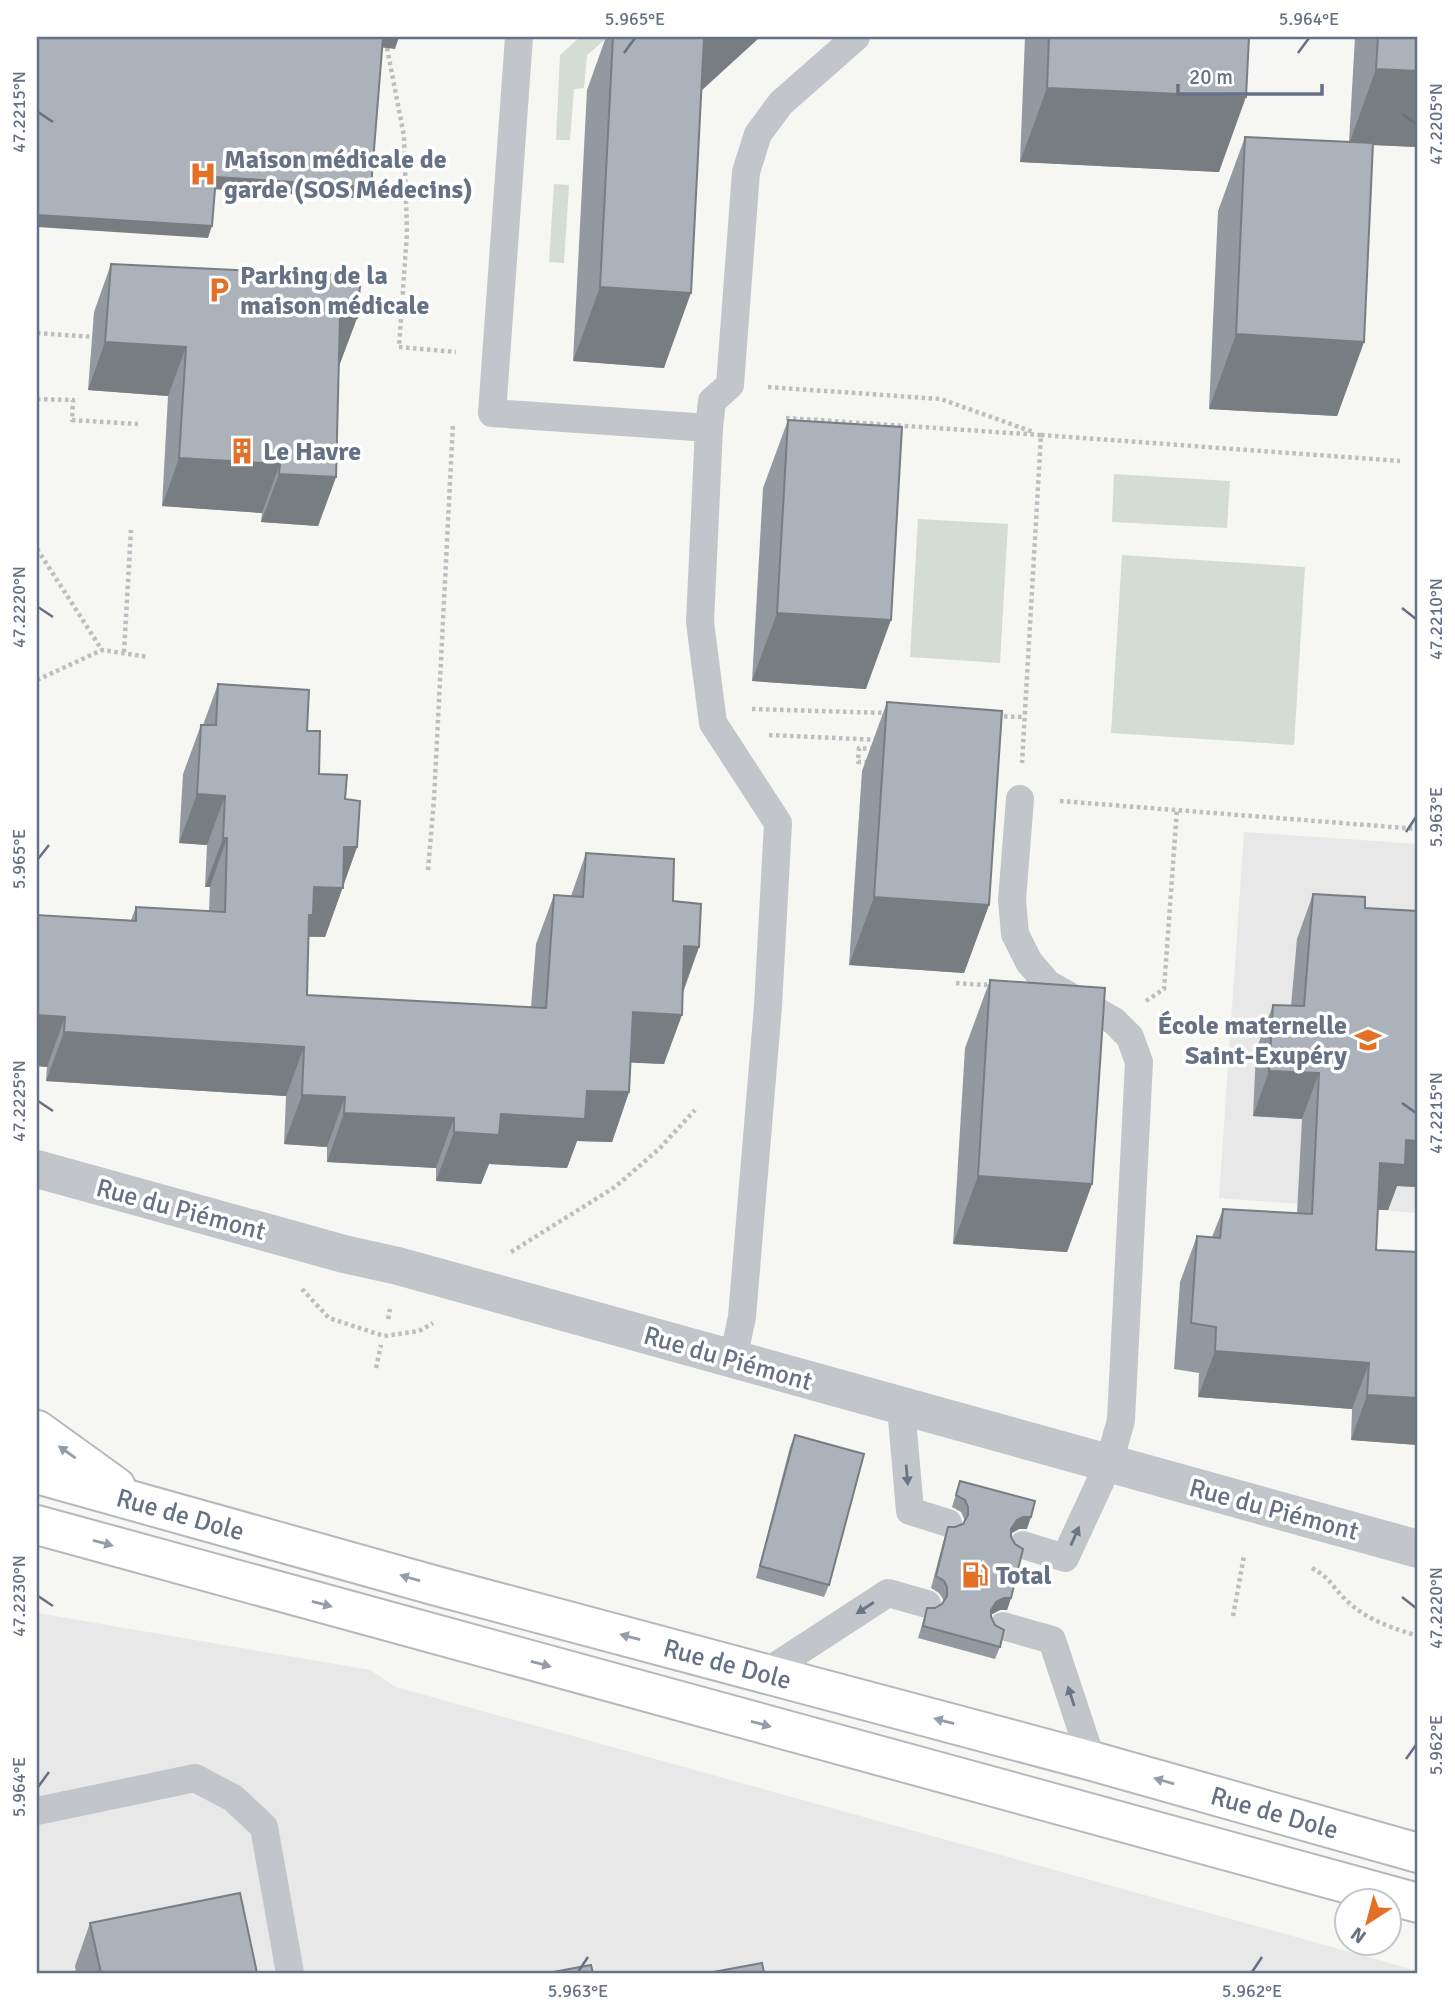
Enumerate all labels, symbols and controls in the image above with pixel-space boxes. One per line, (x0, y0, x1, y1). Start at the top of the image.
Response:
text: 5.965°E (605, 8, 665, 30)
text: 5.964°E (1279, 8, 1339, 30)
scale bar (1178, 52, 1322, 96)
text: 20 m (1189, 64, 1233, 90)
text: 47.2215°N (8, 71, 30, 153)
text: 47.2205°N (1425, 83, 1447, 165)
place label: Maison médicale de garde (SOS Médecins) (224, 144, 473, 206)
hospital icon: Maison médicale de garde (SOS Médecins) (188, 159, 218, 189)
place label: Parking de la maison médicale (240, 260, 429, 322)
parking icon: Parking de la maison médicale (204, 275, 234, 305)
building icon: Le Havre (227, 436, 257, 466)
place label: Le Havre (263, 436, 361, 468)
text: 47.2220°N (8, 566, 30, 648)
text: 47.2210°N (1425, 578, 1447, 660)
text: 5.963°E (1425, 787, 1447, 847)
text: 5.965°E (8, 829, 30, 889)
place label: École maternelle Saint-Exupéry (1157, 1010, 1347, 1072)
school or university icon: École maternelle Saint-Exupéry (1353, 1025, 1383, 1055)
text: 47.2225°N (8, 1060, 30, 1142)
text: 47.2215°N (1425, 1072, 1447, 1154)
street label: Rue du Piémont (93, 1172, 269, 1248)
street label: Rue du Piémont (640, 1320, 816, 1398)
one-way arrow (58, 1445, 76, 1459)
one-way arrow (902, 1464, 913, 1486)
street label: Rue du Piémont (1186, 1472, 1362, 1548)
street label: Rue de Dole (113, 1482, 248, 1548)
one-way arrow (1069, 1526, 1081, 1546)
one-way arrow (92, 1539, 113, 1549)
text: 47.2230°N (8, 1555, 30, 1637)
fuel station icon: Total (960, 1560, 990, 1590)
place label: Total (996, 1560, 1052, 1592)
text: 47.2220°N (1425, 1567, 1447, 1649)
one-way arrow (399, 1573, 420, 1583)
one-way arrow (312, 1599, 333, 1609)
one-way arrow (856, 1601, 874, 1615)
one-way arrow (619, 1631, 641, 1642)
street label: Rue de Dole (660, 1632, 795, 1697)
one-way arrow (531, 1659, 552, 1669)
one-way arrow (1065, 1685, 1076, 1706)
one-way arrow (933, 1715, 955, 1726)
text: 5.962°E (1425, 1715, 1447, 1775)
one-way arrow (750, 1719, 772, 1730)
text: 5.964°E (8, 1757, 30, 1817)
one-way arrow (1153, 1775, 1175, 1786)
street label: Rue de Dole (1207, 1780, 1342, 1847)
north arrow (1332, 1888, 1402, 1958)
text: N (1346, 1921, 1371, 1949)
text: 5.963°E (548, 1980, 608, 2002)
text: 5.962°E (1222, 1980, 1282, 2002)

